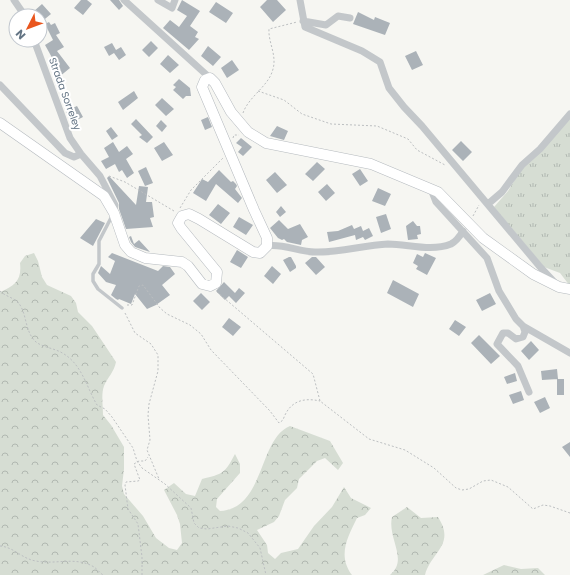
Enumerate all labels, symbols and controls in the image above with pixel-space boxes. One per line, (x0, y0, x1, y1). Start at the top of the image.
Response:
north arrow (8, 8, 48, 48)
text: N (12, 26, 29, 43)
street label: Strada Sorreley (45, 56, 85, 133)

